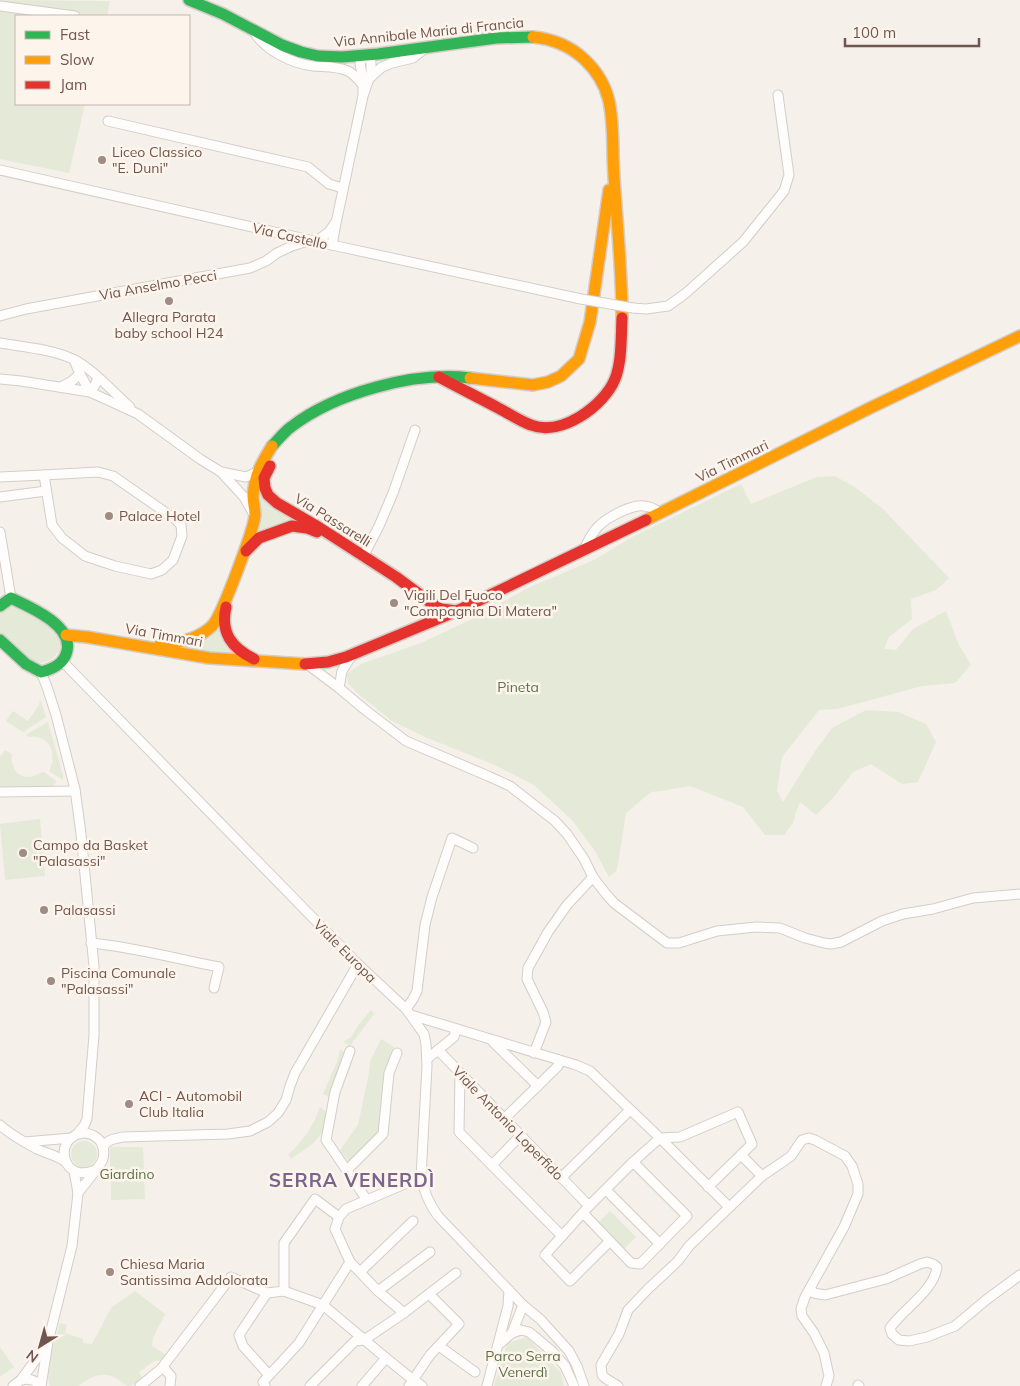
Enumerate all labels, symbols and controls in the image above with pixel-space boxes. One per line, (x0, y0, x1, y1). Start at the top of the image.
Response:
street label: Via Annibale Maria di Francia (333, 13, 525, 51)
legend (15, 15, 190, 105)
scale bar (845, 15, 979, 47)
text: 100 m (852, 23, 896, 42)
text: Fast (60, 25, 90, 44)
text: Slow (60, 50, 94, 69)
text: Jam (60, 75, 87, 94)
place label: Liceo Classico "E. Duni" (112, 143, 202, 177)
marker: Liceo Classico "E. Duni" (96, 154, 108, 166)
street label: Via Castello (251, 219, 329, 253)
street label: Via Anselmo Pecci (98, 266, 218, 304)
marker: Allegra Parata baby school H24 (163, 295, 175, 307)
place label: Allegra Parata baby school H24 (115, 308, 224, 342)
street label: Via Timmari (693, 436, 771, 486)
street label: Via Passarelli (291, 489, 375, 551)
place label: Palace Hotel (119, 507, 200, 525)
marker: Palace Hotel (103, 510, 115, 522)
place label: Vigili Del Fuoco "Compagnia Di Matera" (404, 586, 557, 620)
marker: Vigili Del Fuoco "Compagnia Di Matera" (388, 597, 400, 609)
street label: Via Timmari (124, 619, 204, 651)
park label: Pineta (497, 678, 539, 696)
place label: Campo da Basket "Palasassi" (33, 836, 148, 870)
marker: Campo da Basket "Palasassi" (17, 847, 29, 859)
place label: Palasassi (54, 901, 115, 919)
marker: Palasassi (38, 904, 50, 916)
street label: Viale Europa (310, 916, 380, 986)
place label: Piscina Comunale "Palasassi" (61, 964, 176, 998)
marker: Piscina Comunale "Palasassi" (45, 975, 57, 987)
street label: Viale Antonio Loperfido (449, 1062, 567, 1184)
place label: ACI - Automobil Club Italia (139, 1087, 242, 1121)
marker: ACI - Automobil Club Italia (123, 1098, 135, 1110)
park label: Giardino (100, 1165, 154, 1183)
district label: SERRA VENERDÌ (269, 1168, 435, 1192)
place label: Chiesa Maria Santissima Addolorata (120, 1255, 268, 1289)
marker: Chiesa Maria Santissima Addolorata (104, 1266, 116, 1278)
north arrow (15, 1321, 65, 1371)
text: N (23, 1346, 42, 1367)
park label: Parco Serra Venerdì (485, 1347, 561, 1381)

